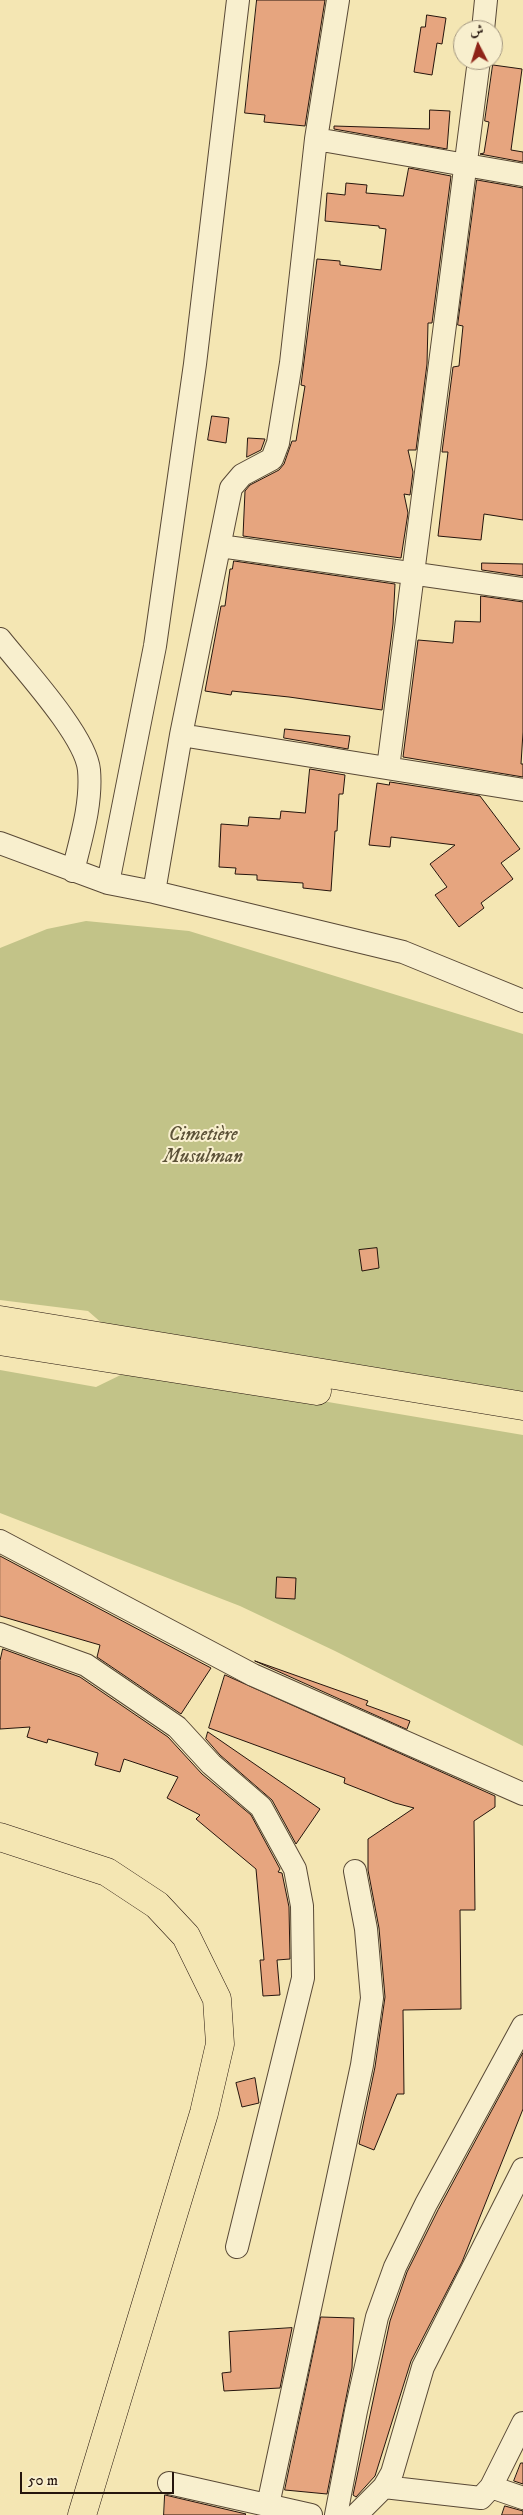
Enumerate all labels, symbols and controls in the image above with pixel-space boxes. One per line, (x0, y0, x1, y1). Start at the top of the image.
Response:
north arrow (453, 20, 503, 70)
text: ش (469, 21, 484, 41)
park label: Cimetière Musulman (163, 1125, 243, 1169)
scale bar (22, 2462, 176, 2494)
text: 50 m (28, 2471, 58, 2490)

